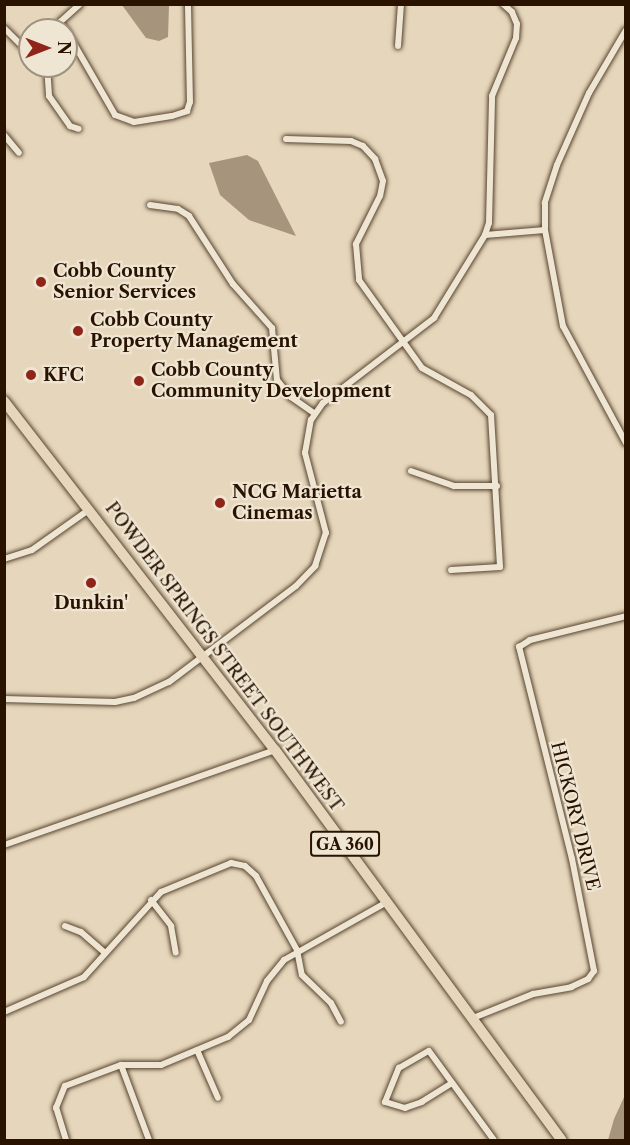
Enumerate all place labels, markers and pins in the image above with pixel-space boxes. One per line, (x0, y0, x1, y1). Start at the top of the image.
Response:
place label: Cobb County Senior Services (53, 261, 196, 304)
marker: Cobb County Senior Services (34, 275, 48, 289)
place label: Cobb County Property Management (90, 310, 298, 352)
marker: Cobb County Property Management (71, 324, 85, 338)
place label: Cobb County Community Development (151, 360, 392, 403)
place label: KFC (43, 364, 84, 386)
marker: KFC (24, 368, 38, 382)
marker: Cobb County Community Development (132, 374, 146, 388)
place label: NCG Marietta Cinemas (232, 482, 362, 524)
marker: NCG Marietta Cinemas (213, 496, 227, 510)
marker: Dunkin' (84, 576, 98, 590)
place label: Dunkin' (54, 592, 128, 614)

